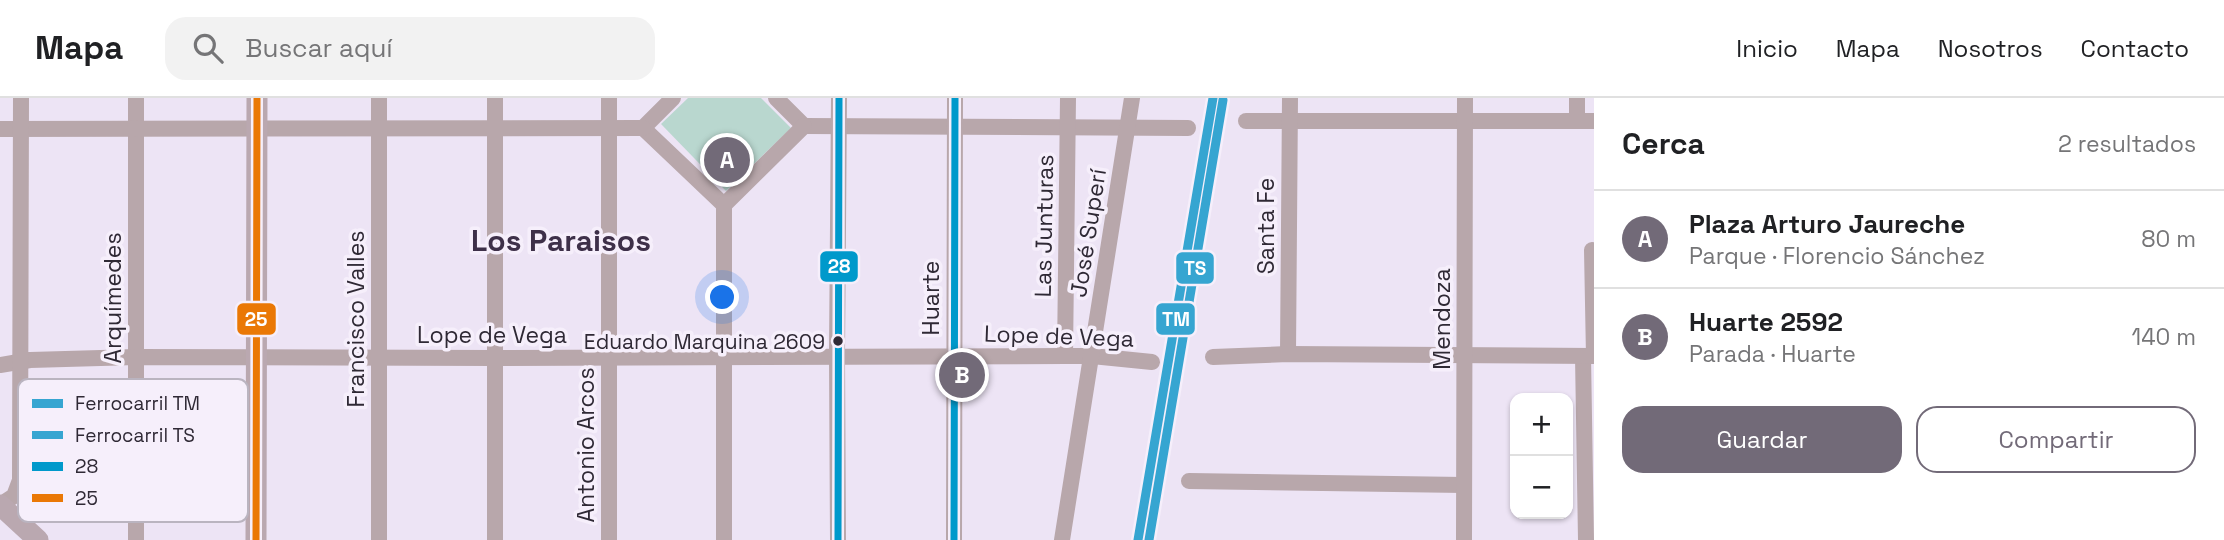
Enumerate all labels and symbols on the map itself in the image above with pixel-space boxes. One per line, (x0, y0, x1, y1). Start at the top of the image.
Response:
pin: A (704, 134, 750, 186)
street label: Las Junturas (1028, 154, 1060, 298)
street label: José Superí (1063, 166, 1113, 299)
street label: Santa Fe (1251, 178, 1281, 274)
district label: Los Paraisos (471, 221, 651, 260)
street label: Francisco Valles (341, 231, 371, 407)
street label: Arquímedes (98, 232, 128, 364)
line badge: 28 (819, 250, 859, 283)
line badge: TS (1175, 251, 1215, 285)
text: 28 (828, 254, 850, 279)
text: TS (1184, 256, 1206, 281)
street label: Huarte (916, 261, 946, 335)
street label: Mendoza (1427, 268, 1457, 370)
your location (705, 280, 739, 314)
line badge: 25 (236, 302, 277, 336)
line badge: TM (1155, 302, 1196, 336)
text: 25 (245, 307, 267, 332)
text: TM (1162, 307, 1190, 332)
street label: Lope de Vega (983, 318, 1135, 354)
street label: Lope de Vega (417, 320, 567, 350)
place label: Eduardo Marquina 2609 (584, 328, 825, 355)
marker: Eduardo Marquina 2609 (831, 334, 845, 348)
pin: B (939, 349, 985, 401)
street label: Antonio Arcos (571, 367, 601, 523)
legend (18, 379, 248, 522)
text: Ferrocarril TM (75, 391, 200, 416)
text: Ferrocarril TS (75, 423, 195, 448)
text: 28 (75, 454, 98, 479)
text: 25 (75, 486, 98, 511)

